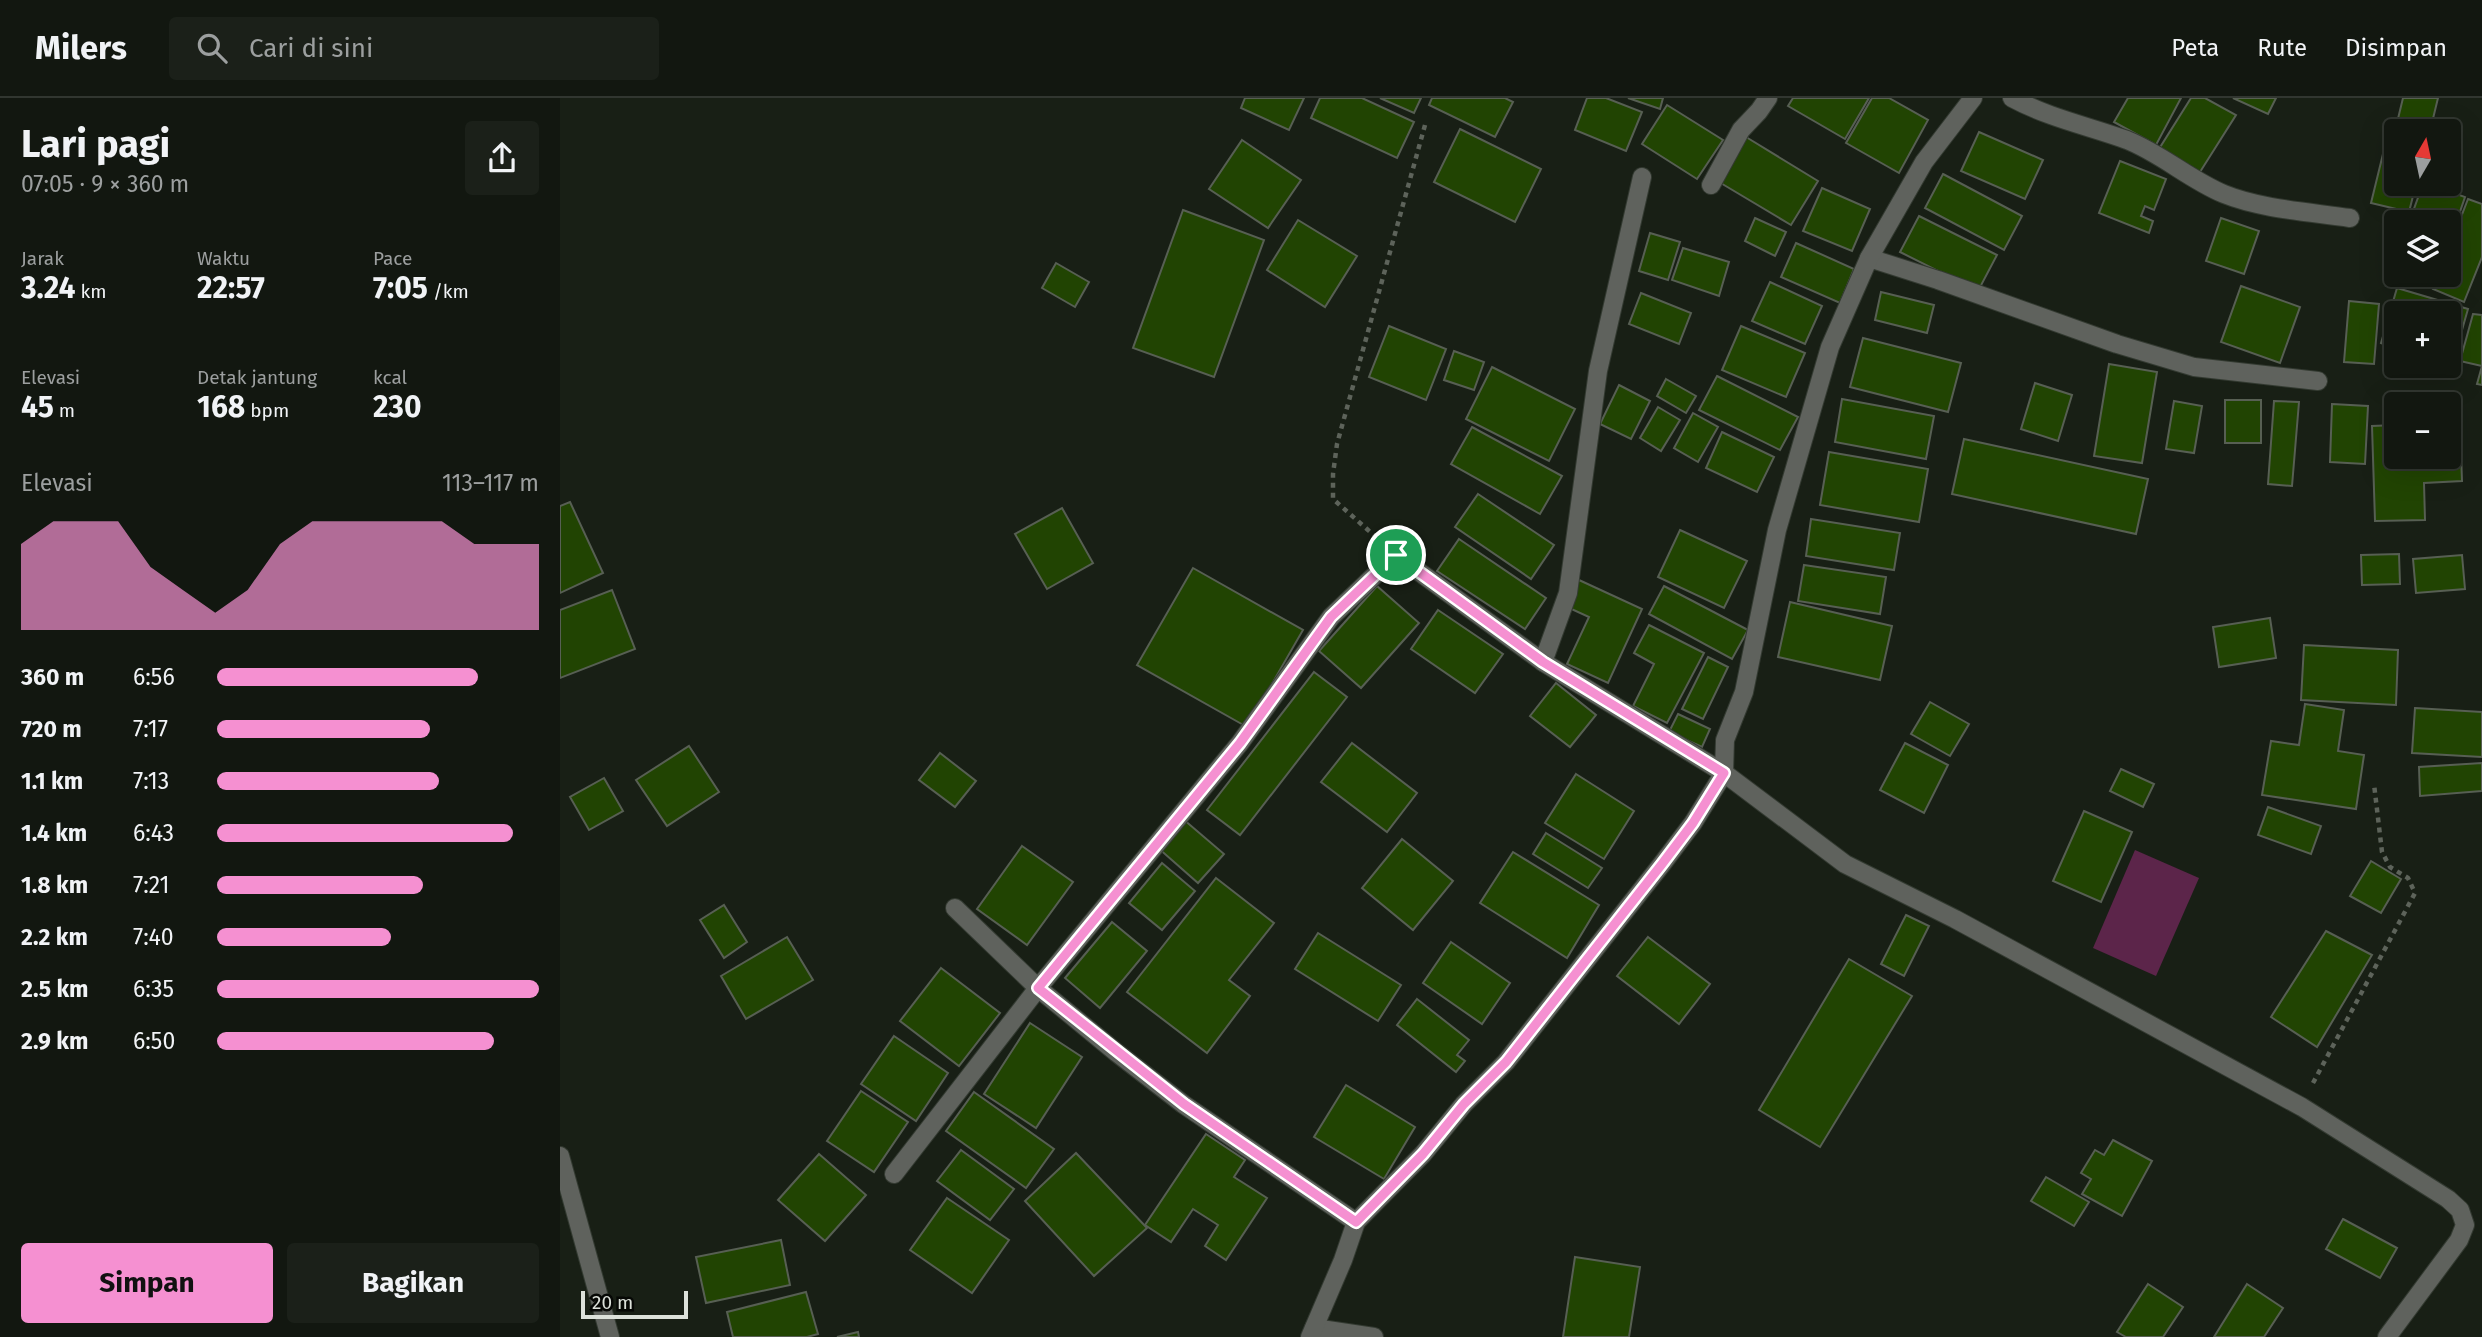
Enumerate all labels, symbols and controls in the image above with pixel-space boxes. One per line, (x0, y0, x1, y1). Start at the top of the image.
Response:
search box (169, 17, 659, 80)
text: Milers (35, 28, 127, 68)
icon: search (193, 29, 231, 67)
text: Cari di sini (249, 33, 373, 64)
text: Peta (2171, 34, 2219, 62)
text: Rute (2257, 34, 2307, 62)
text: Disimpan (2345, 34, 2447, 62)
north arrow (2384, 119, 2460, 196)
map controls (2384, 119, 2461, 469)
text: Lari pagi (21, 121, 170, 167)
button: share (465, 121, 539, 195)
text: 07:05 · 9 × 360 m (21, 170, 189, 198)
button: layers (2384, 210, 2461, 287)
text: Jarak (21, 247, 64, 270)
text: Waktu (197, 247, 250, 270)
text: Pace (373, 247, 412, 270)
text: 3.24 (21, 270, 75, 306)
text: 22:57 (197, 270, 265, 306)
text: 7:05 (373, 270, 428, 306)
text: km (75, 280, 106, 303)
text: /km (428, 280, 469, 303)
button: + (2384, 301, 2461, 378)
text: Elevasi (21, 366, 80, 389)
text: Detak jantung (197, 366, 317, 389)
text: kcal (373, 366, 407, 389)
text: 45 (21, 389, 54, 425)
text: 168 (197, 389, 245, 425)
text: 230 (373, 389, 422, 425)
button: − (2384, 392, 2461, 469)
text: m (54, 399, 75, 422)
text: bpm (245, 399, 289, 422)
text: Elevasi (21, 469, 93, 497)
text: 113–117 m (442, 469, 539, 497)
pin (1366, 525, 1426, 585)
icon: arrive (1377, 536, 1415, 574)
text: 360 m (21, 663, 84, 691)
text: 6:56 (133, 663, 175, 691)
text: 720 m (21, 715, 82, 743)
text: 7:17 (133, 715, 168, 743)
text: 1.1 km (21, 767, 83, 795)
text: 7:13 (133, 767, 169, 795)
text: 1.4 km (21, 819, 87, 847)
text: 6:43 (133, 819, 174, 847)
text: 1.8 km (21, 871, 88, 899)
text: 7:21 (133, 871, 170, 899)
text: 2.2 km (21, 923, 88, 951)
text: 7:40 (133, 923, 174, 951)
text: 2.5 km (21, 975, 89, 1003)
text: 6:35 (133, 975, 174, 1003)
text: 2.9 km (21, 1027, 88, 1055)
text: 6:50 (133, 1027, 175, 1055)
button: Simpan (21, 1243, 273, 1323)
button: Bagikan (287, 1243, 539, 1323)
scale bar (581, 1288, 688, 1320)
text: 20 m (592, 1291, 633, 1314)

